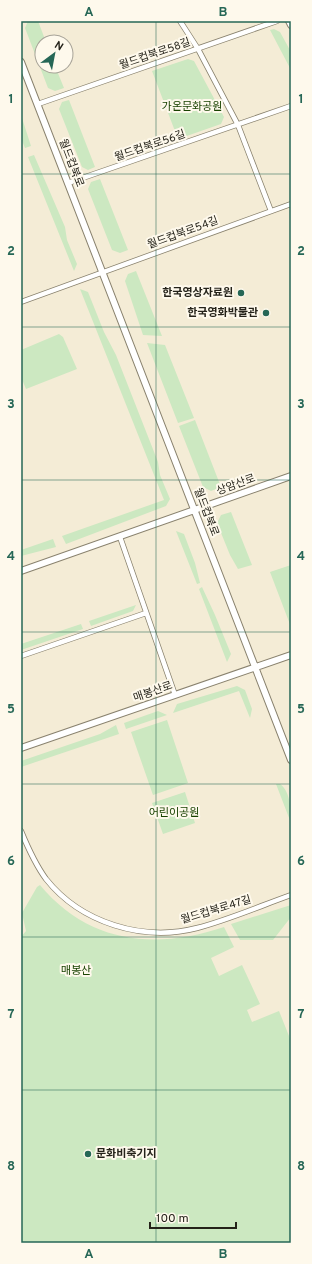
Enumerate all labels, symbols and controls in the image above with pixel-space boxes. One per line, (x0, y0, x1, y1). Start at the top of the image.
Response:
text: A (84, 5, 94, 21)
text: B (219, 5, 228, 21)
north arrow (34, 34, 74, 74)
street label: 월드컵북로58길 (118, 35, 192, 73)
text: N (52, 38, 66, 54)
text: 1 (8, 92, 14, 108)
text: 1 (298, 92, 304, 108)
park label: 가온문화공원 (162, 100, 222, 114)
street label: 월드컵북로56길 (113, 127, 187, 165)
street label: 월드컵북로 (55, 137, 87, 189)
street label: 월드컵북로54길 (146, 214, 220, 252)
text: 2 (7, 244, 15, 260)
text: 2 (297, 244, 305, 260)
place label: 한국영상자료원 (162, 286, 233, 300)
marker: 한국영상자료원 (236, 288, 246, 298)
place label: 한국영화박물관 (187, 306, 258, 320)
marker: 한국영화박물관 (261, 308, 271, 318)
text: 3 (7, 397, 15, 413)
text: 3 (297, 397, 305, 413)
street label: 상암산로 (215, 471, 257, 499)
street label: 월드컵북로 (190, 486, 222, 538)
text: 4 (7, 549, 15, 565)
text: 4 (297, 549, 305, 565)
street label: 매봉산로 (132, 679, 174, 705)
text: 5 (7, 702, 15, 718)
text: 5 (297, 702, 305, 718)
park label: 어린이공원 (149, 806, 199, 820)
text: 6 (7, 854, 15, 870)
text: 6 (297, 854, 305, 870)
street label: 월드컵북로47길 (179, 893, 253, 927)
park label: 매봉산 (61, 964, 91, 978)
text: 7 (8, 1007, 15, 1023)
text: 7 (298, 1007, 305, 1023)
place label: 문화비축기지 (96, 1147, 157, 1161)
marker: 문화비축기지 (83, 1149, 93, 1159)
text: 8 (7, 1159, 15, 1175)
text: 8 (297, 1159, 305, 1175)
scale bar (150, 1204, 236, 1230)
text: 100 m (156, 1211, 189, 1227)
text: A (84, 1247, 94, 1263)
text: B (219, 1247, 228, 1263)

